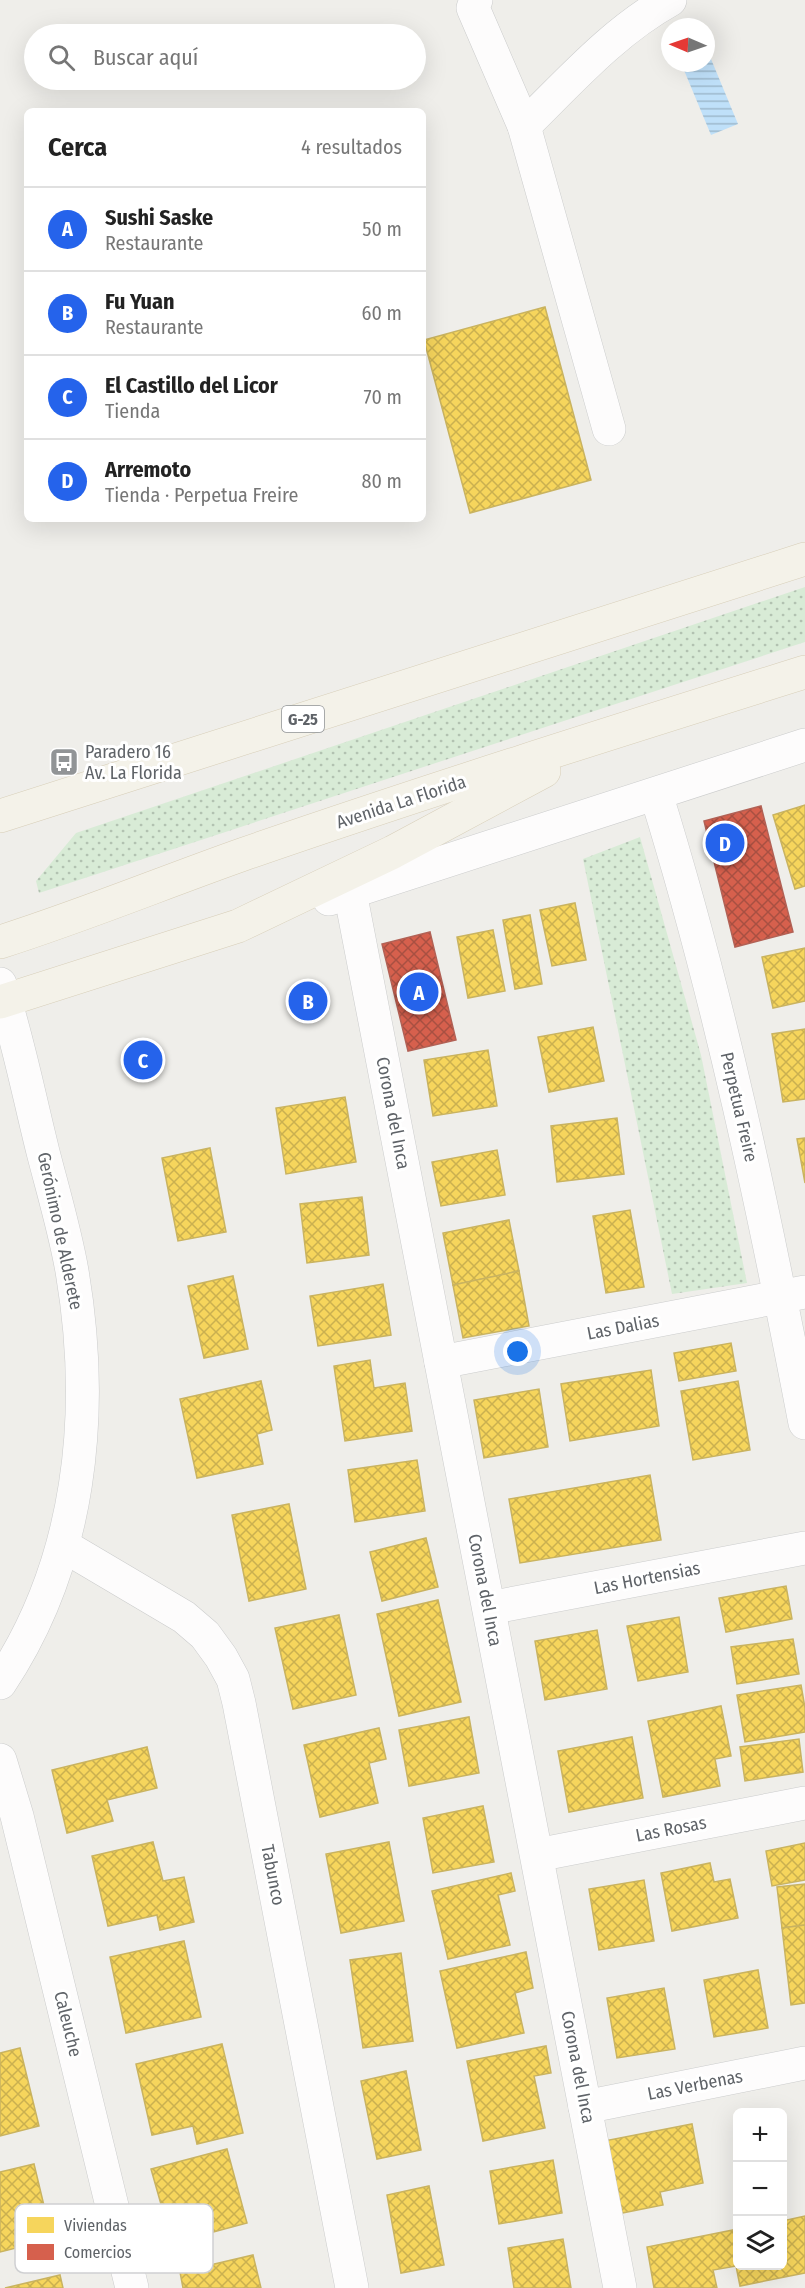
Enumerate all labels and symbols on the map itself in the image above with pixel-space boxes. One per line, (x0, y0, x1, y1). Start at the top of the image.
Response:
north arrow (661, 18, 715, 72)
road number: G-25 (282, 706, 324, 732)
place label: Paradero 16 Av. La Florida (85, 741, 182, 784)
bus stop icon: Paradero 16 Av. La Florida (48, 746, 80, 778)
street label: Avenida La Florida (333, 771, 469, 833)
pin: D (706, 820, 744, 866)
pin: A (400, 970, 438, 1014)
pin: B (288, 978, 328, 1024)
pin: C (124, 1038, 162, 1082)
street label: Perpetua Freire (716, 1050, 762, 1164)
street label: Corona del Inca (371, 1055, 415, 1171)
street label: Gerónimo de Alderete (33, 1150, 87, 1312)
street label: Las Dalias (585, 1309, 661, 1345)
your location (503, 1337, 532, 1366)
street label: Corona del Inca (463, 1532, 507, 1648)
street label: Las Hortensias (592, 1557, 702, 1599)
street label: Las Rosas (634, 1811, 708, 1847)
street label: Tabunco (256, 1843, 290, 1907)
street label: Caleuche (49, 1989, 87, 2059)
street label: Corona del Inca (556, 2009, 600, 2125)
street label: Las Verbenas (645, 2065, 745, 2105)
legend (15, 2204, 213, 2273)
text: Viviendas (64, 2216, 127, 2235)
text: Comercios (64, 2243, 132, 2262)

